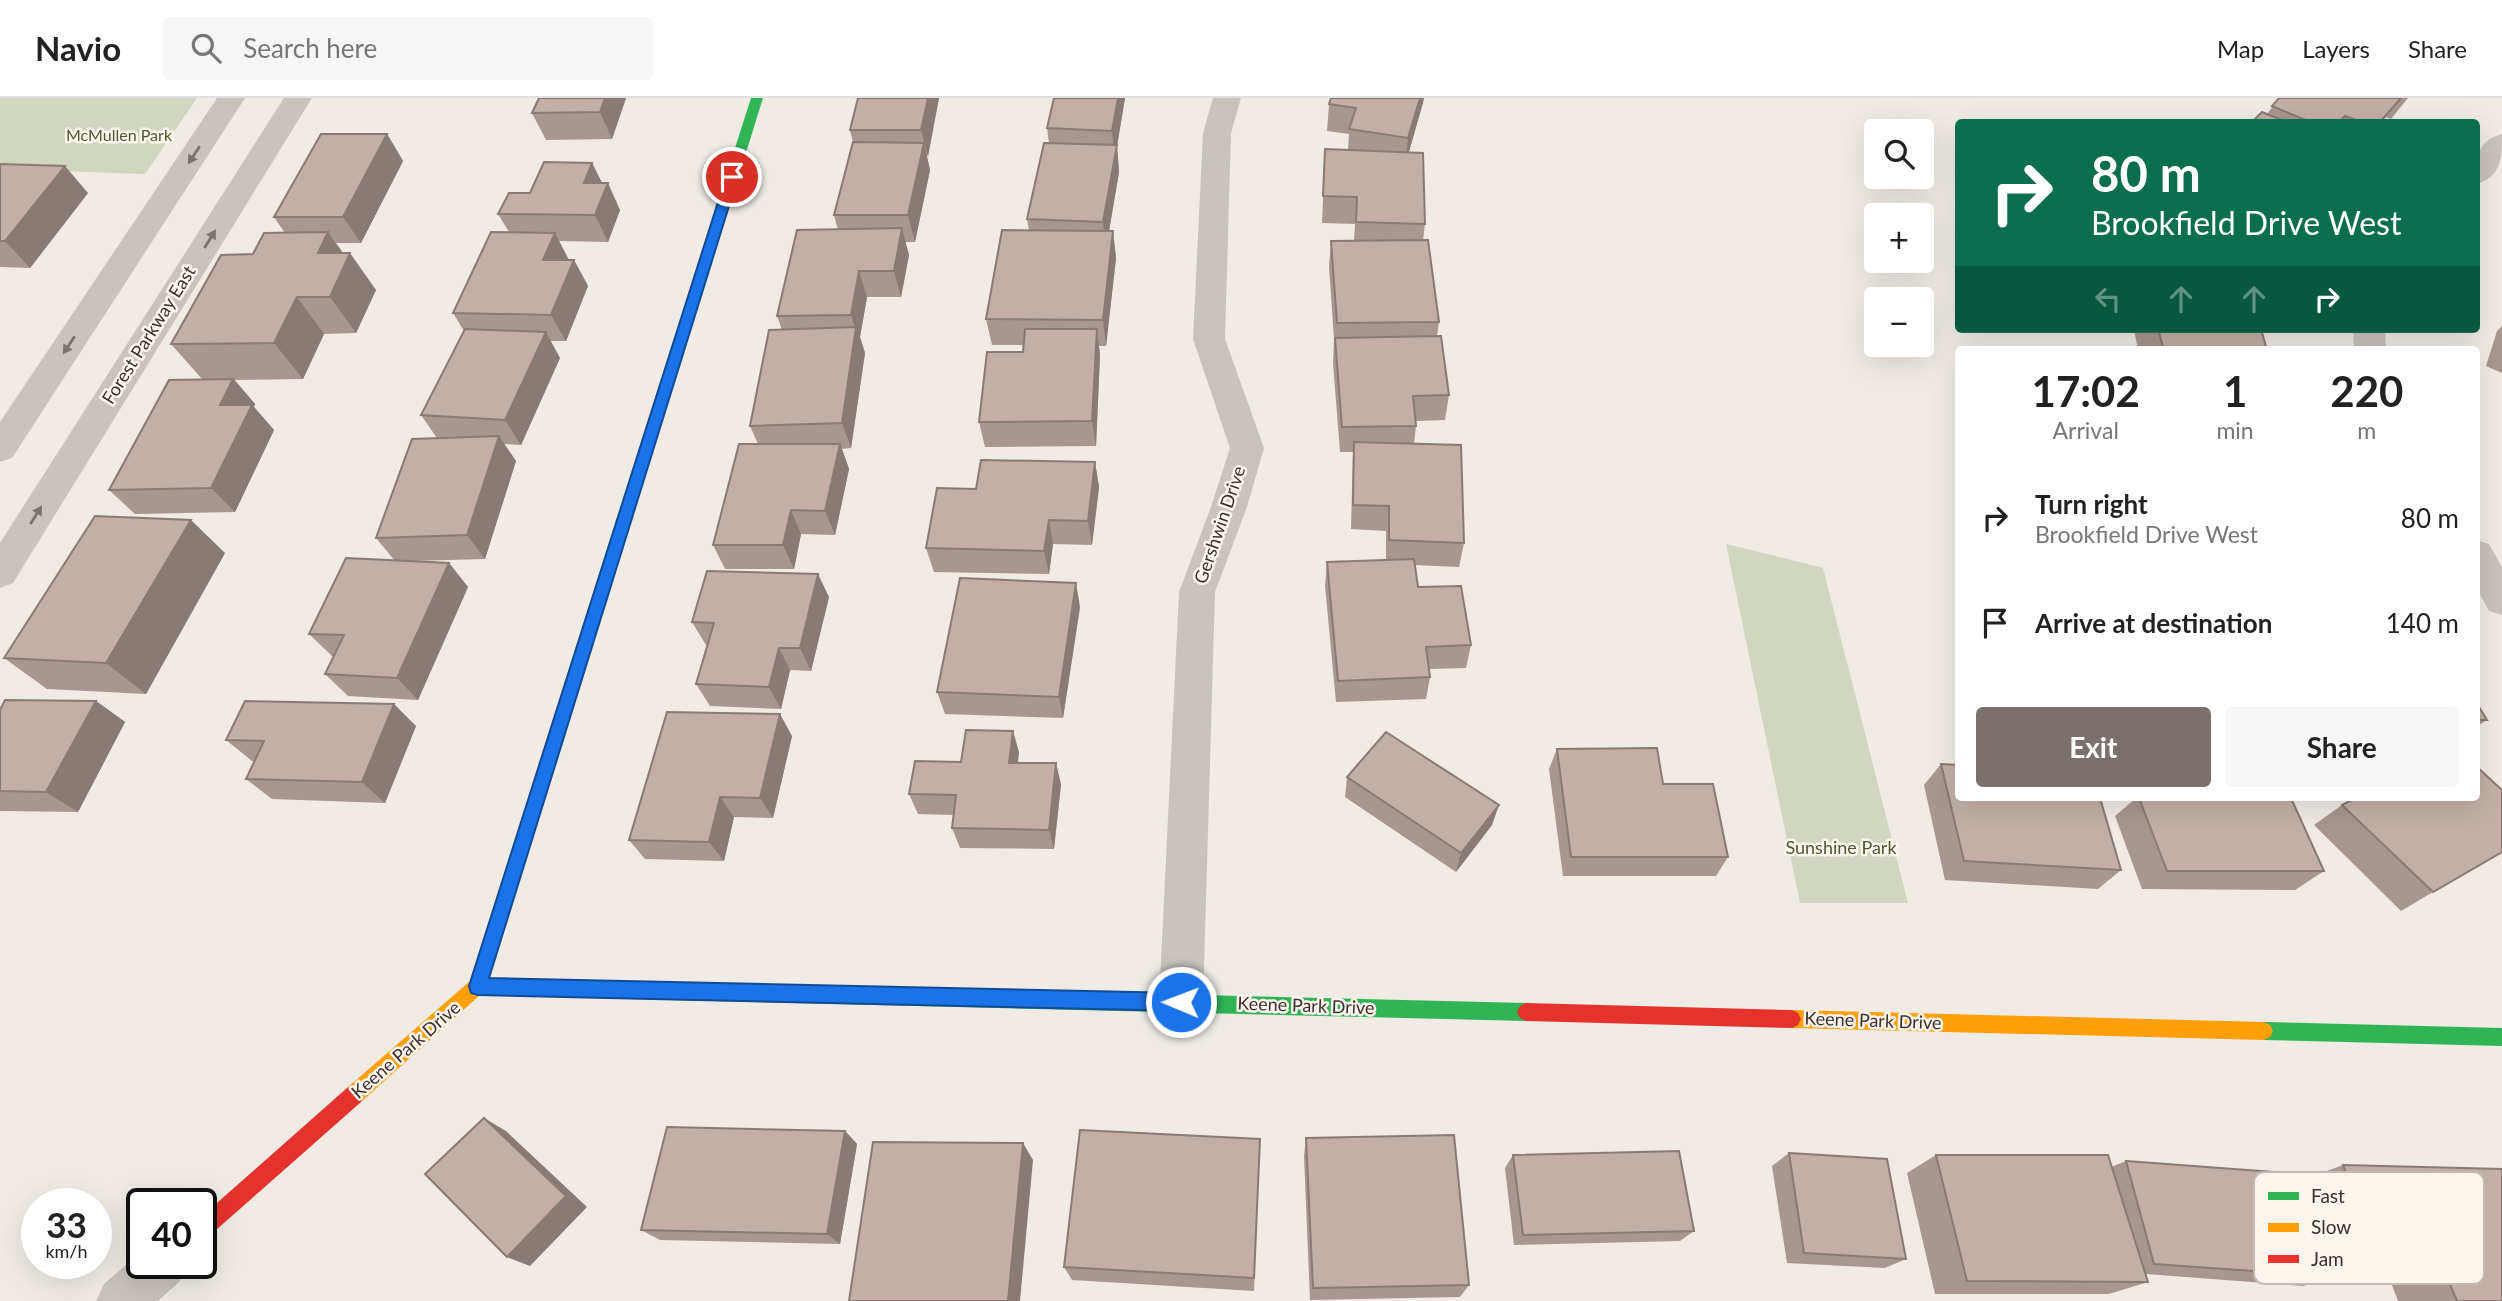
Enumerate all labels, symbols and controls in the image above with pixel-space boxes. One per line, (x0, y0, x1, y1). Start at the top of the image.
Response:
search box (163, 17, 653, 80)
text: Navio (35, 28, 121, 68)
icon: search (187, 29, 225, 67)
text: Search here (243, 32, 377, 64)
text: Map (2217, 34, 2264, 63)
text: Layers (2302, 34, 2370, 63)
text: Share (2408, 34, 2467, 63)
map controls (1864, 119, 1934, 357)
button: search (1864, 119, 1934, 189)
park label: McMullen Park (66, 125, 173, 144)
text: 80 m (2091, 144, 2201, 202)
one-way arrow (187, 146, 201, 164)
pin (702, 147, 762, 207)
icon: right (1976, 147, 2067, 238)
icon: arrive (713, 158, 751, 196)
button: + (1864, 203, 1934, 273)
text: Brookfield Drive West (2091, 203, 2401, 242)
one-way arrow (203, 230, 216, 249)
street label: Forest Parkway East (97, 261, 200, 408)
icon: left (2089, 280, 2127, 318)
icon: ahead (2162, 280, 2200, 318)
icon: ahead (2235, 280, 2273, 318)
icon: right (2308, 280, 2346, 318)
button: − (1864, 287, 1934, 357)
one-way arrow (62, 335, 75, 355)
text: 17:02 (2032, 366, 2140, 416)
text: 1 (2223, 366, 2247, 416)
text: 220 (2330, 366, 2403, 416)
text: Arrival (2053, 416, 2119, 444)
text: min (2216, 416, 2254, 444)
text: m (2357, 416, 2376, 444)
street label: Gershwin Drive (1189, 463, 1249, 586)
text: Turn right (2035, 488, 2148, 520)
icon: right (1976, 499, 2014, 537)
text: 80 m (2401, 502, 2459, 534)
one-way arrow (30, 505, 43, 524)
text: Brookfield Drive West (2035, 520, 2258, 548)
icon: arrive (1976, 604, 2014, 642)
text: Arrive at destination (2035, 607, 2272, 639)
text: 140 m (2386, 607, 2459, 639)
button: Exit (1976, 707, 2211, 787)
button: Share (2225, 707, 2459, 787)
park label: Sunshine Park (1785, 836, 1897, 858)
position arrow (1144, 965, 1218, 1039)
street label: Keene Park Drive (1237, 992, 1375, 1018)
street label: Keene Park Drive (346, 996, 464, 1103)
street label: Keene Park Drive (1804, 1007, 1942, 1033)
legend (2254, 1172, 2484, 1284)
text: Fast (2311, 1184, 2345, 1207)
speed limit sign: 40 (126, 1188, 217, 1279)
text: 33 (46, 1203, 87, 1245)
text: Slow (2311, 1215, 2351, 1238)
text: km/h (45, 1240, 88, 1262)
text: Jam (2311, 1247, 2344, 1270)

